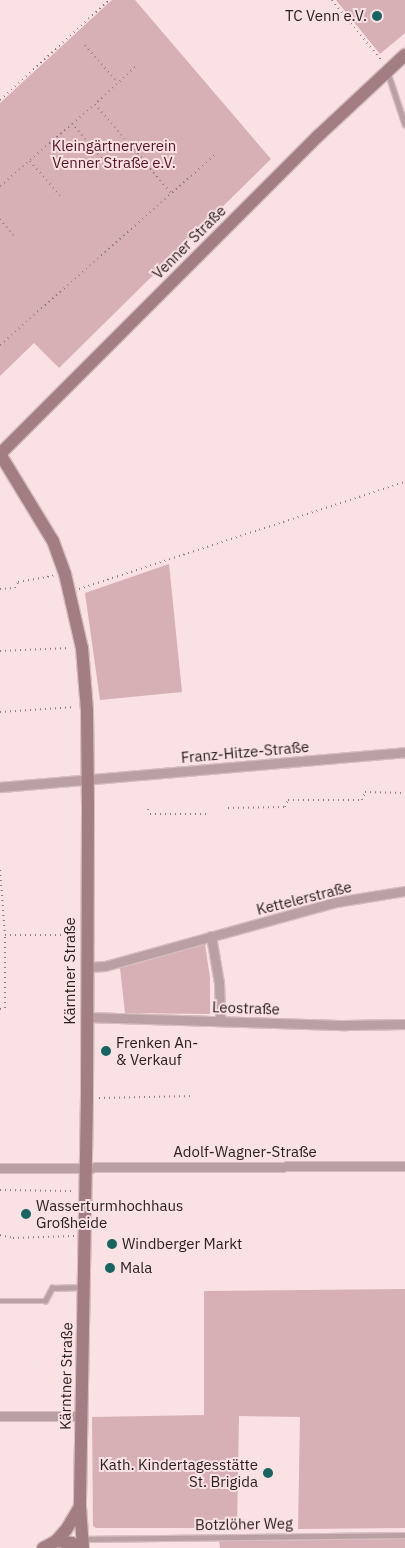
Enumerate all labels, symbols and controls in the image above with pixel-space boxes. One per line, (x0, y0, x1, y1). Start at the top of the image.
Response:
place label: TC Venn e.V. (285, 7, 367, 25)
marker: TC Venn e.V. (371, 10, 383, 22)
park label: Kleingärtnerverein Venner Straße e.V. (52, 136, 176, 171)
street label: Venner Straße (149, 202, 229, 282)
street label: Franz-Hitze-Straße (180, 737, 310, 767)
street label: Kettelerstraße (255, 877, 353, 919)
street label: Kärntner Straße (61, 917, 79, 1025)
street label: Leostraße (212, 998, 280, 1018)
place label: Frenken An- & Verkauf (116, 1033, 198, 1068)
marker: Frenken An- & Verkauf (100, 1045, 112, 1057)
street label: Adolf-Wagner-Straße (173, 1143, 317, 1161)
place label: Wasserturmhochhaus Großheide (36, 1196, 183, 1231)
marker: Wasserturmhochhaus Großheide (20, 1208, 32, 1220)
place label: Windberger Markt (122, 1235, 242, 1253)
marker: Windberger Markt (106, 1238, 118, 1250)
place label: Mala (120, 1259, 152, 1277)
marker: Mala (104, 1262, 116, 1274)
street label: Kärntner Straße (56, 1322, 76, 1430)
place label: Kath. Kindertagesstätte St. Brigida (99, 1455, 258, 1490)
marker: Kath. Kindertagesstätte St. Brigida (262, 1467, 274, 1479)
street label: Botzlöher Weg (195, 1514, 293, 1534)

